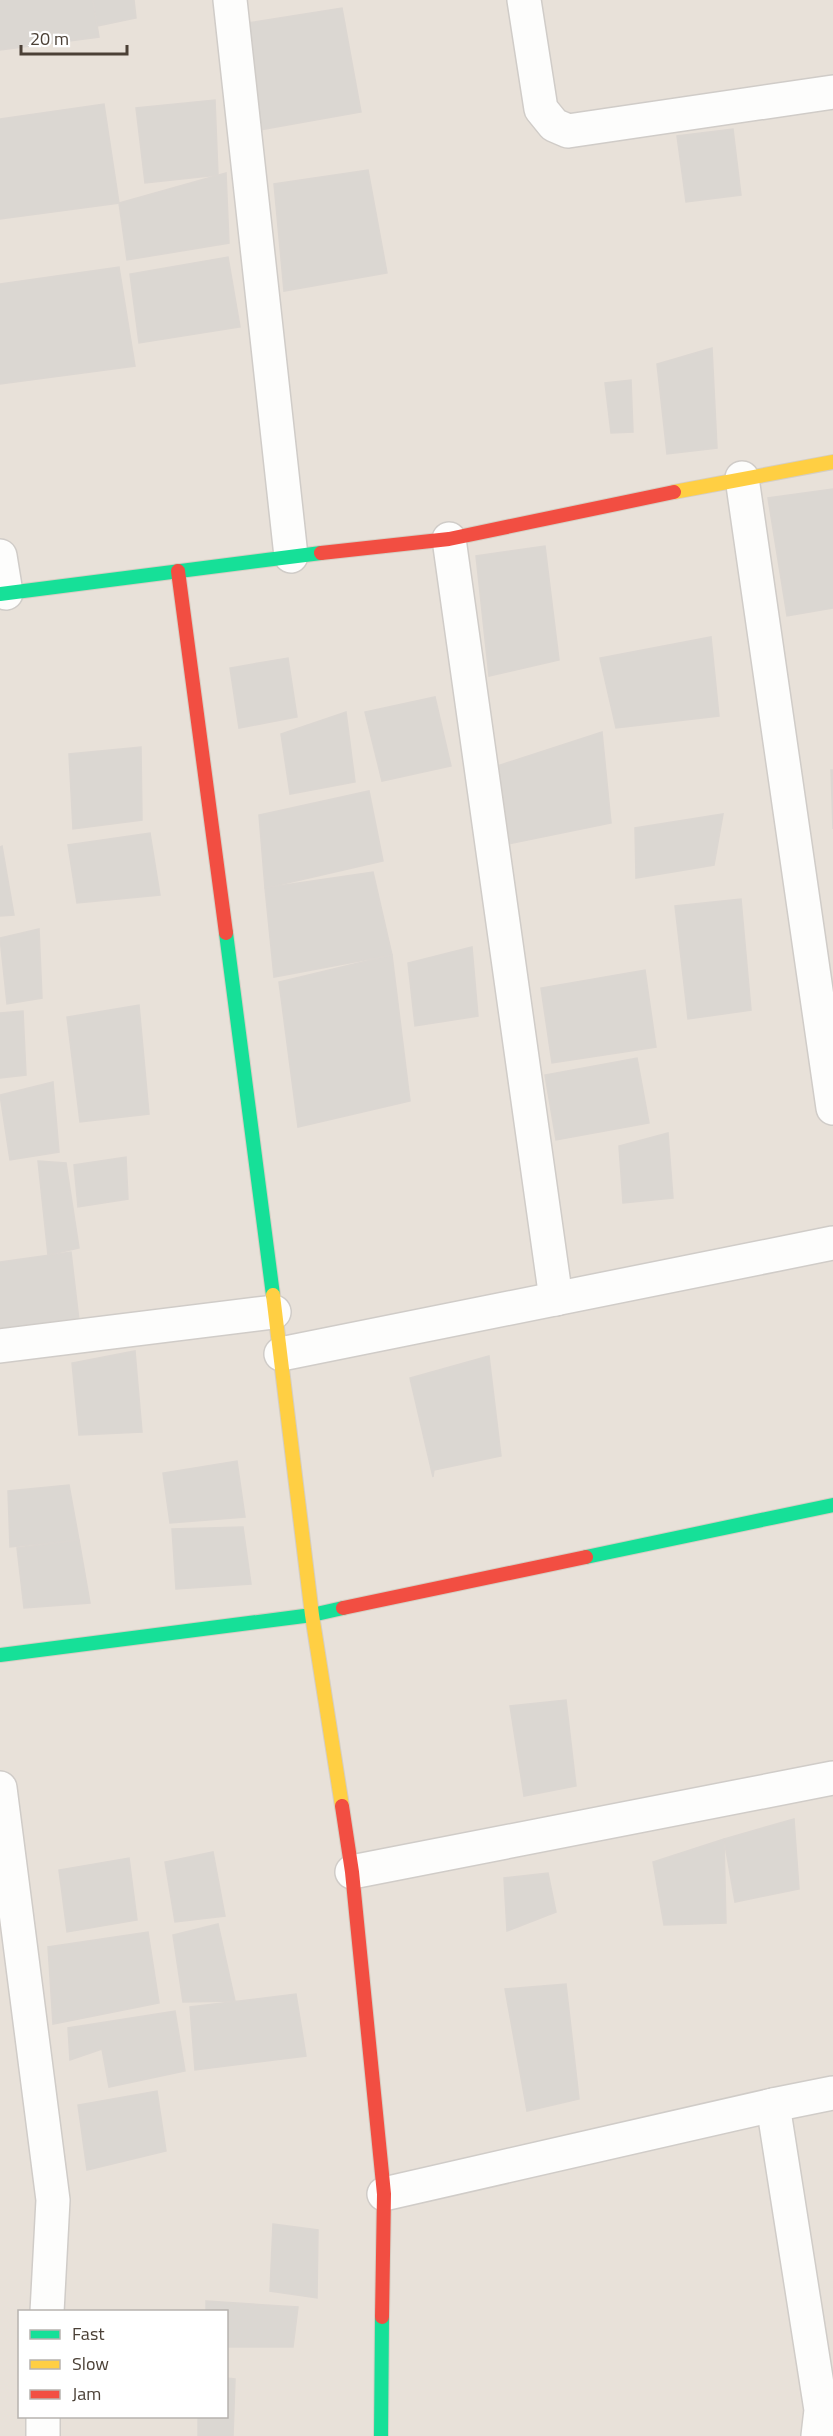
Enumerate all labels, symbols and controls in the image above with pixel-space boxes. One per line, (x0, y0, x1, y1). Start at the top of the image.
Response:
scale bar (21, 18, 128, 56)
text: 20 m (30, 25, 69, 52)
legend (18, 2310, 228, 2418)
text: Fast (72, 2320, 105, 2347)
text: Slow (72, 2350, 109, 2377)
text: Jam (72, 2380, 101, 2407)

